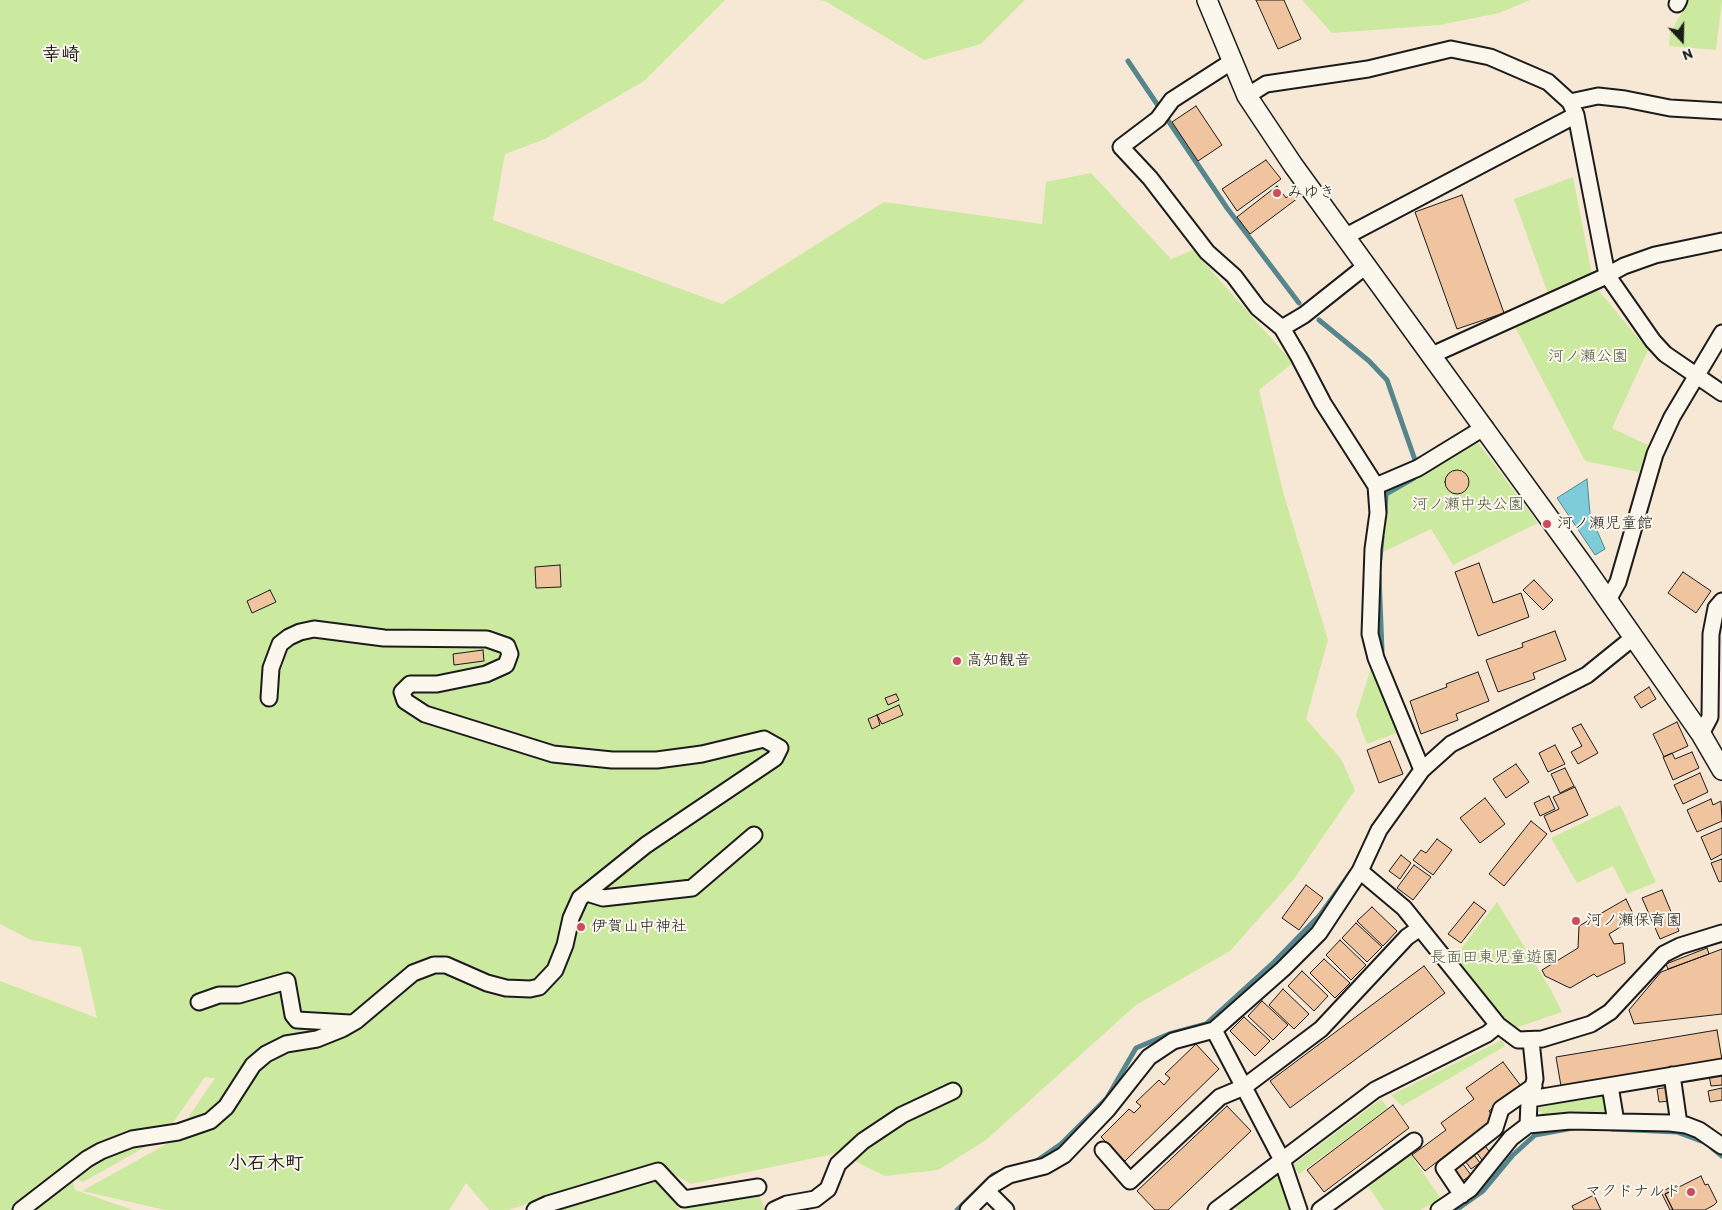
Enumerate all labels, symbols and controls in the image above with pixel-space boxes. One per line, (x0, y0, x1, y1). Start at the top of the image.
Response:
north arrow (1657, 15, 1707, 65)
district label: 幸崎 (42, 44, 80, 66)
text: N (1680, 45, 1695, 64)
place label: みゆき (1287, 183, 1335, 203)
marker: みゆき (1271, 187, 1283, 199)
park label: 河ノ瀬公園 (1548, 347, 1628, 367)
park label: 河ノ瀬中央公園 (1412, 495, 1524, 515)
place label: 河ノ瀬児童館 (1557, 514, 1653, 534)
marker: 河ノ瀬児童館 (1541, 518, 1553, 530)
place label: 高知観音 (967, 651, 1031, 671)
marker: 高知観音 (951, 655, 963, 667)
place label: 河ノ瀬保育園 (1586, 911, 1682, 931)
marker: 河ノ瀬保育園 (1570, 915, 1582, 927)
place label: 伊賀山中神社 (591, 917, 687, 937)
marker: 伊賀山中神社 (575, 921, 587, 933)
park label: 長面田東児童遊園 (1430, 948, 1558, 968)
district label: 小石木町 (228, 1153, 304, 1175)
place label: マクドナルド (1585, 1182, 1681, 1202)
marker: マクドナルド (1685, 1186, 1697, 1198)

